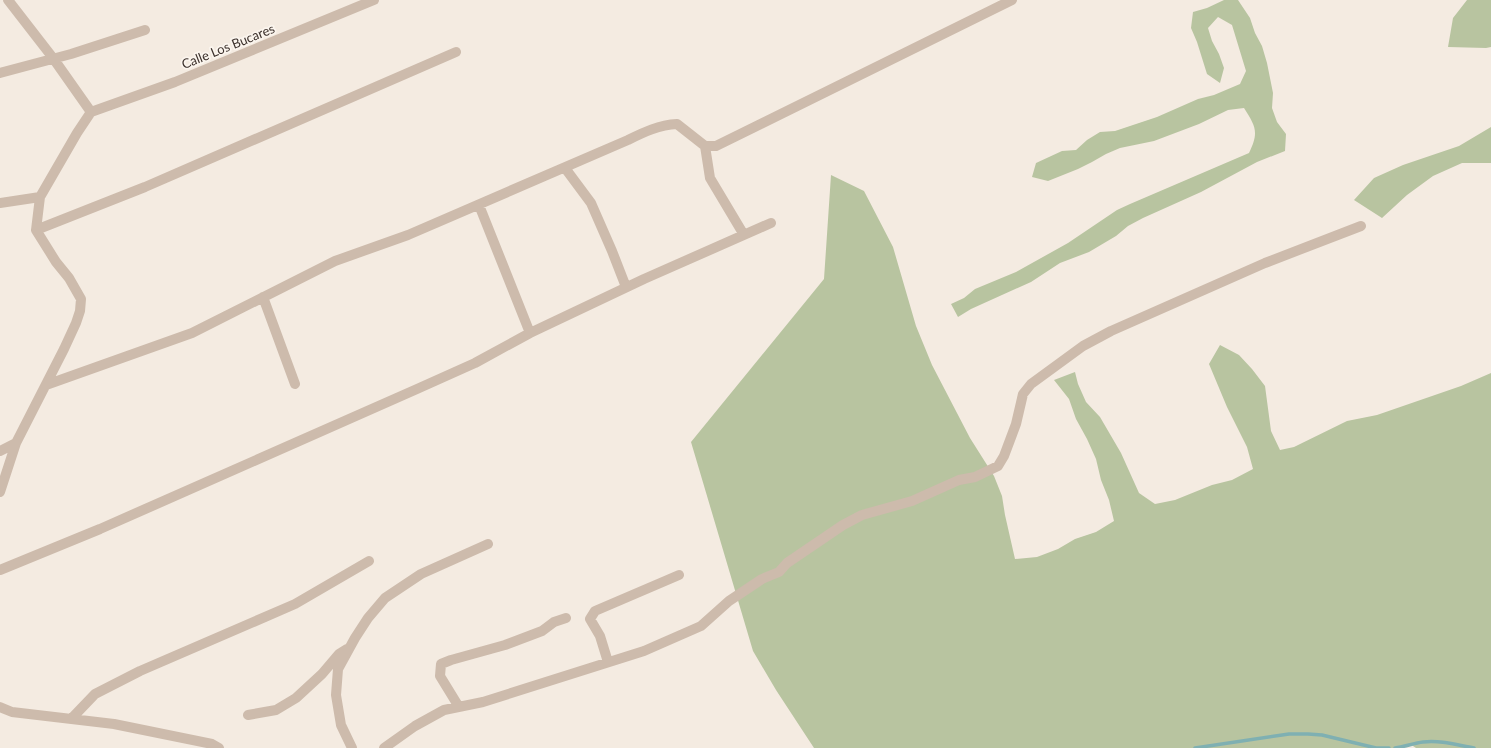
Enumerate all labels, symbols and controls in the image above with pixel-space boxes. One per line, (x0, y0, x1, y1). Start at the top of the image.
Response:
street label: Calle Los Bucares (179, 20, 277, 72)

